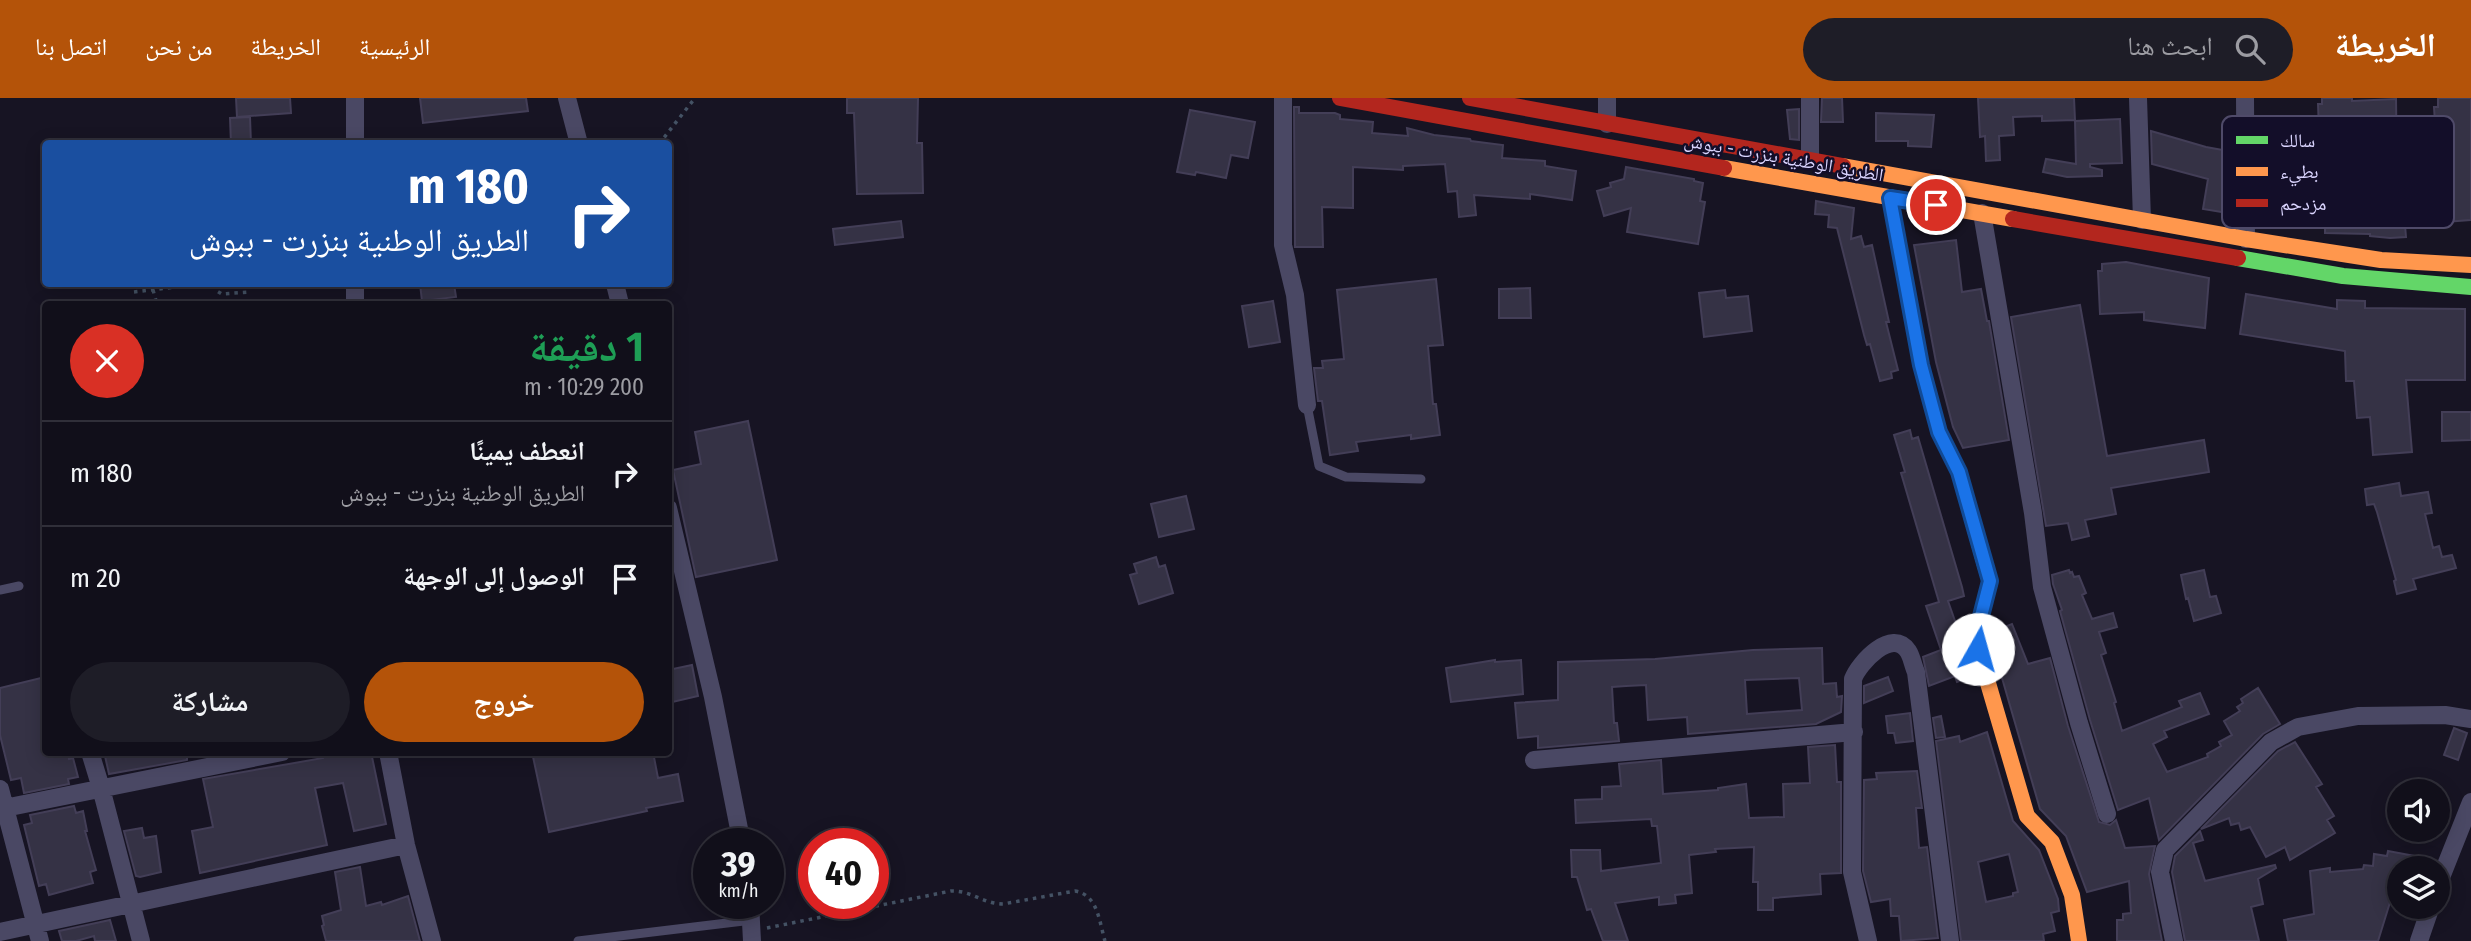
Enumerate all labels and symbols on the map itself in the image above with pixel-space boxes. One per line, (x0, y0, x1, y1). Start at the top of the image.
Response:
legend (2222, 116, 2454, 228)
street label: الطريق الوطنية بنزرت - ببوش (1682, 129, 1885, 186)
text: سالك (2280, 129, 2315, 152)
text: بطيء (2280, 160, 2319, 187)
pin (1906, 175, 1966, 235)
text: مزدحم (2280, 192, 2326, 216)
position arrow (1941, 612, 2015, 686)
speed limit sign: 40 (798, 828, 889, 919)

